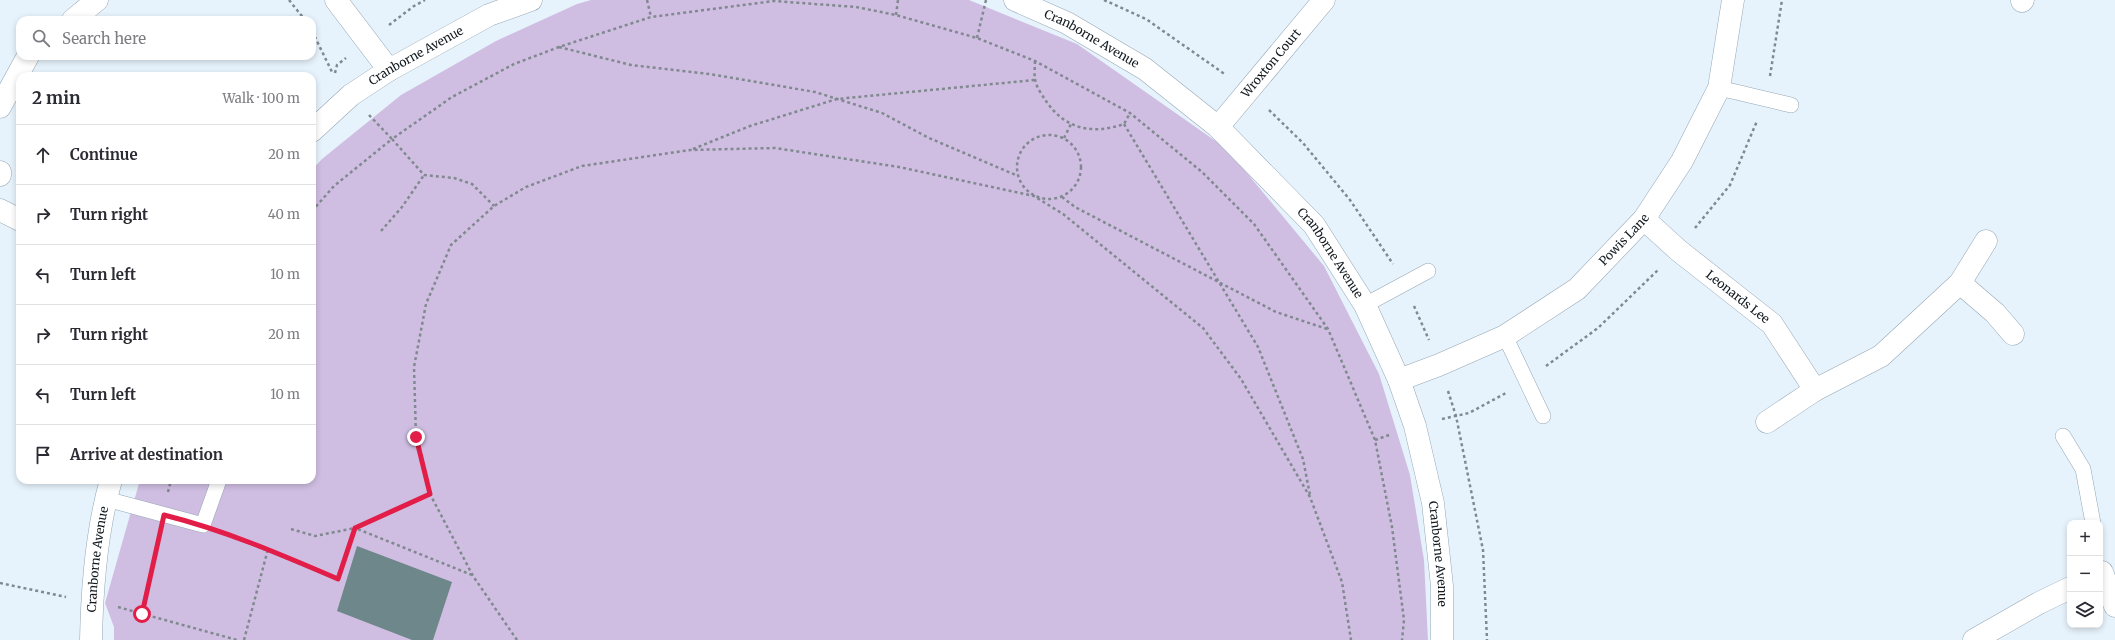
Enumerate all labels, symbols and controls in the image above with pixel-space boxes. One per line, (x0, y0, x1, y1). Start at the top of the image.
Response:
street label: Cranborne Avenue (1042, 6, 1142, 71)
search box (16, 16, 316, 60)
street label: Cranborne Avenue (366, 23, 466, 88)
street label: Wroxton Court (1237, 25, 1304, 101)
icon: search (30, 27, 52, 49)
text: Search here (62, 29, 146, 48)
text: 2 min (32, 87, 80, 109)
text: Walk · 100 m (222, 90, 300, 107)
icon: ahead (32, 144, 54, 166)
text: Continue (70, 145, 138, 164)
text: 20 m (268, 146, 300, 163)
icon: right (32, 204, 54, 226)
street label: Cranborne Avenue (1294, 204, 1367, 301)
text: Turn right (70, 205, 148, 224)
text: 40 m (268, 206, 300, 223)
street label: Powis Lane (1596, 211, 1652, 268)
icon: left (32, 264, 54, 286)
text: Turn left (70, 265, 136, 284)
text: 10 m (270, 266, 300, 283)
street label: Leonards Lee (1703, 267, 1773, 326)
icon: right (32, 324, 54, 346)
text: Turn right (70, 325, 148, 344)
text: 20 m (268, 326, 300, 343)
icon: left (32, 384, 54, 406)
text: Turn left (70, 385, 136, 404)
text: 10 m (270, 386, 300, 403)
route end (407, 428, 425, 446)
icon: arrive (32, 444, 54, 466)
text: Arrive at destination (70, 445, 223, 464)
street label: Cranborne Avenue (1426, 500, 1450, 607)
street label: Cranborne Avenue (84, 505, 111, 613)
map controls (2067, 520, 2103, 628)
button: + (2067, 520, 2103, 556)
button: − (2067, 556, 2103, 592)
button: layers (2067, 592, 2103, 628)
route start (133, 605, 151, 623)

